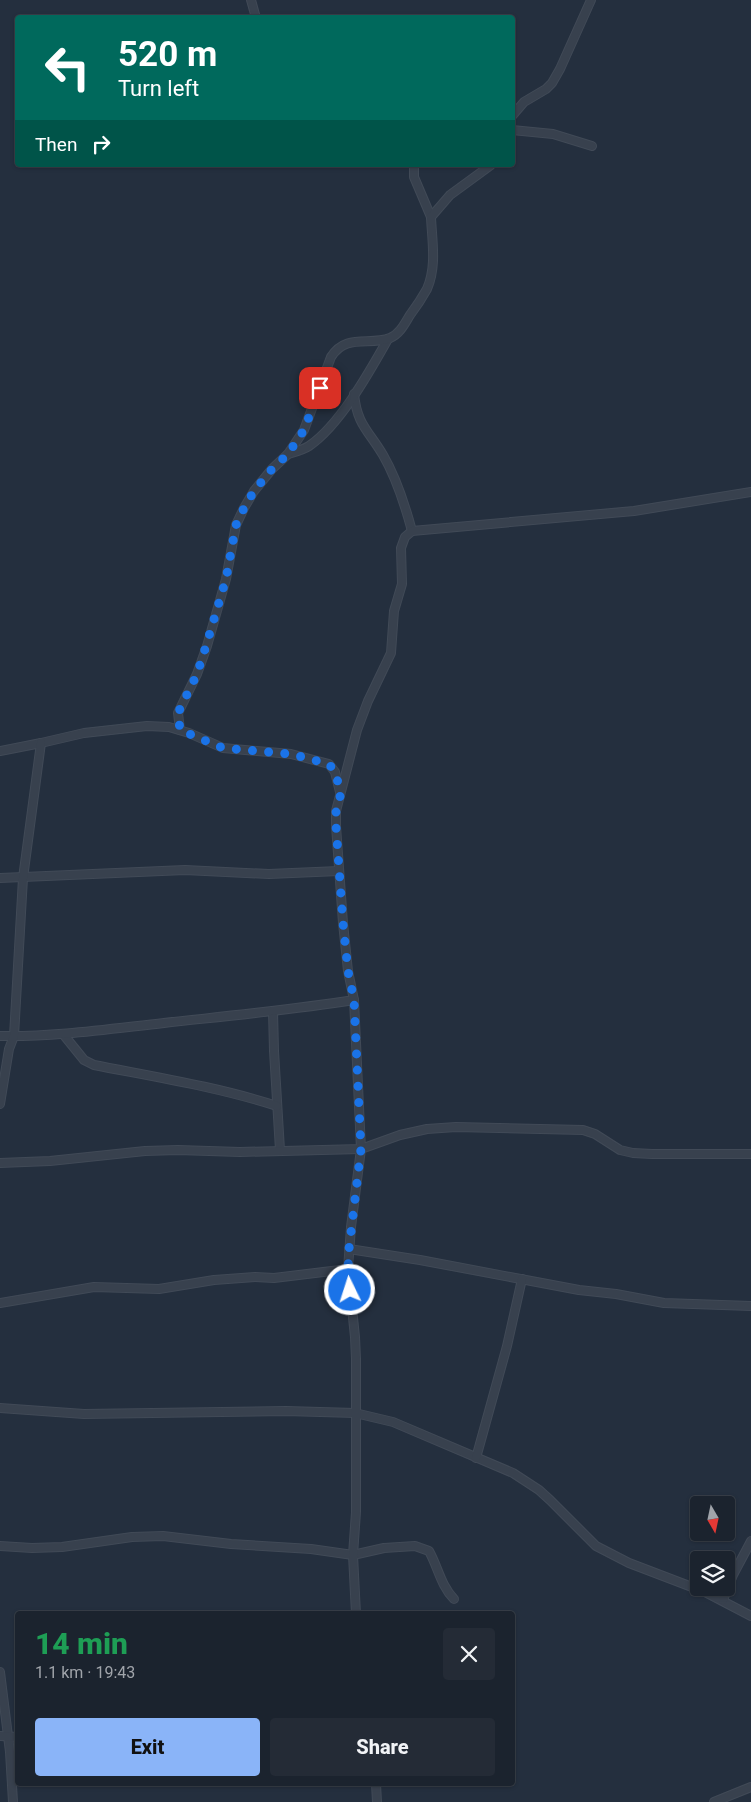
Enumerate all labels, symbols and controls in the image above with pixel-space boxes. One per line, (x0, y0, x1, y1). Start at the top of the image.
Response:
text: 520 m (118, 34, 217, 75)
icon: left (35, 35, 100, 100)
text: Turn left (118, 76, 199, 101)
icon: right (87, 130, 115, 158)
text: Then (35, 133, 77, 156)
pin (299, 367, 341, 409)
icon: arrive (306, 374, 334, 402)
position arrow (323, 1263, 375, 1315)
north arrow (690, 1496, 735, 1541)
map controls (690, 1496, 735, 1596)
button: layers (690, 1551, 735, 1596)
text: 14 min (35, 1626, 128, 1661)
button: close (443, 1628, 495, 1680)
text: 1.1 km · 19:43 (35, 1663, 135, 1682)
button: Exit (35, 1718, 260, 1776)
button: Share (270, 1718, 495, 1776)

